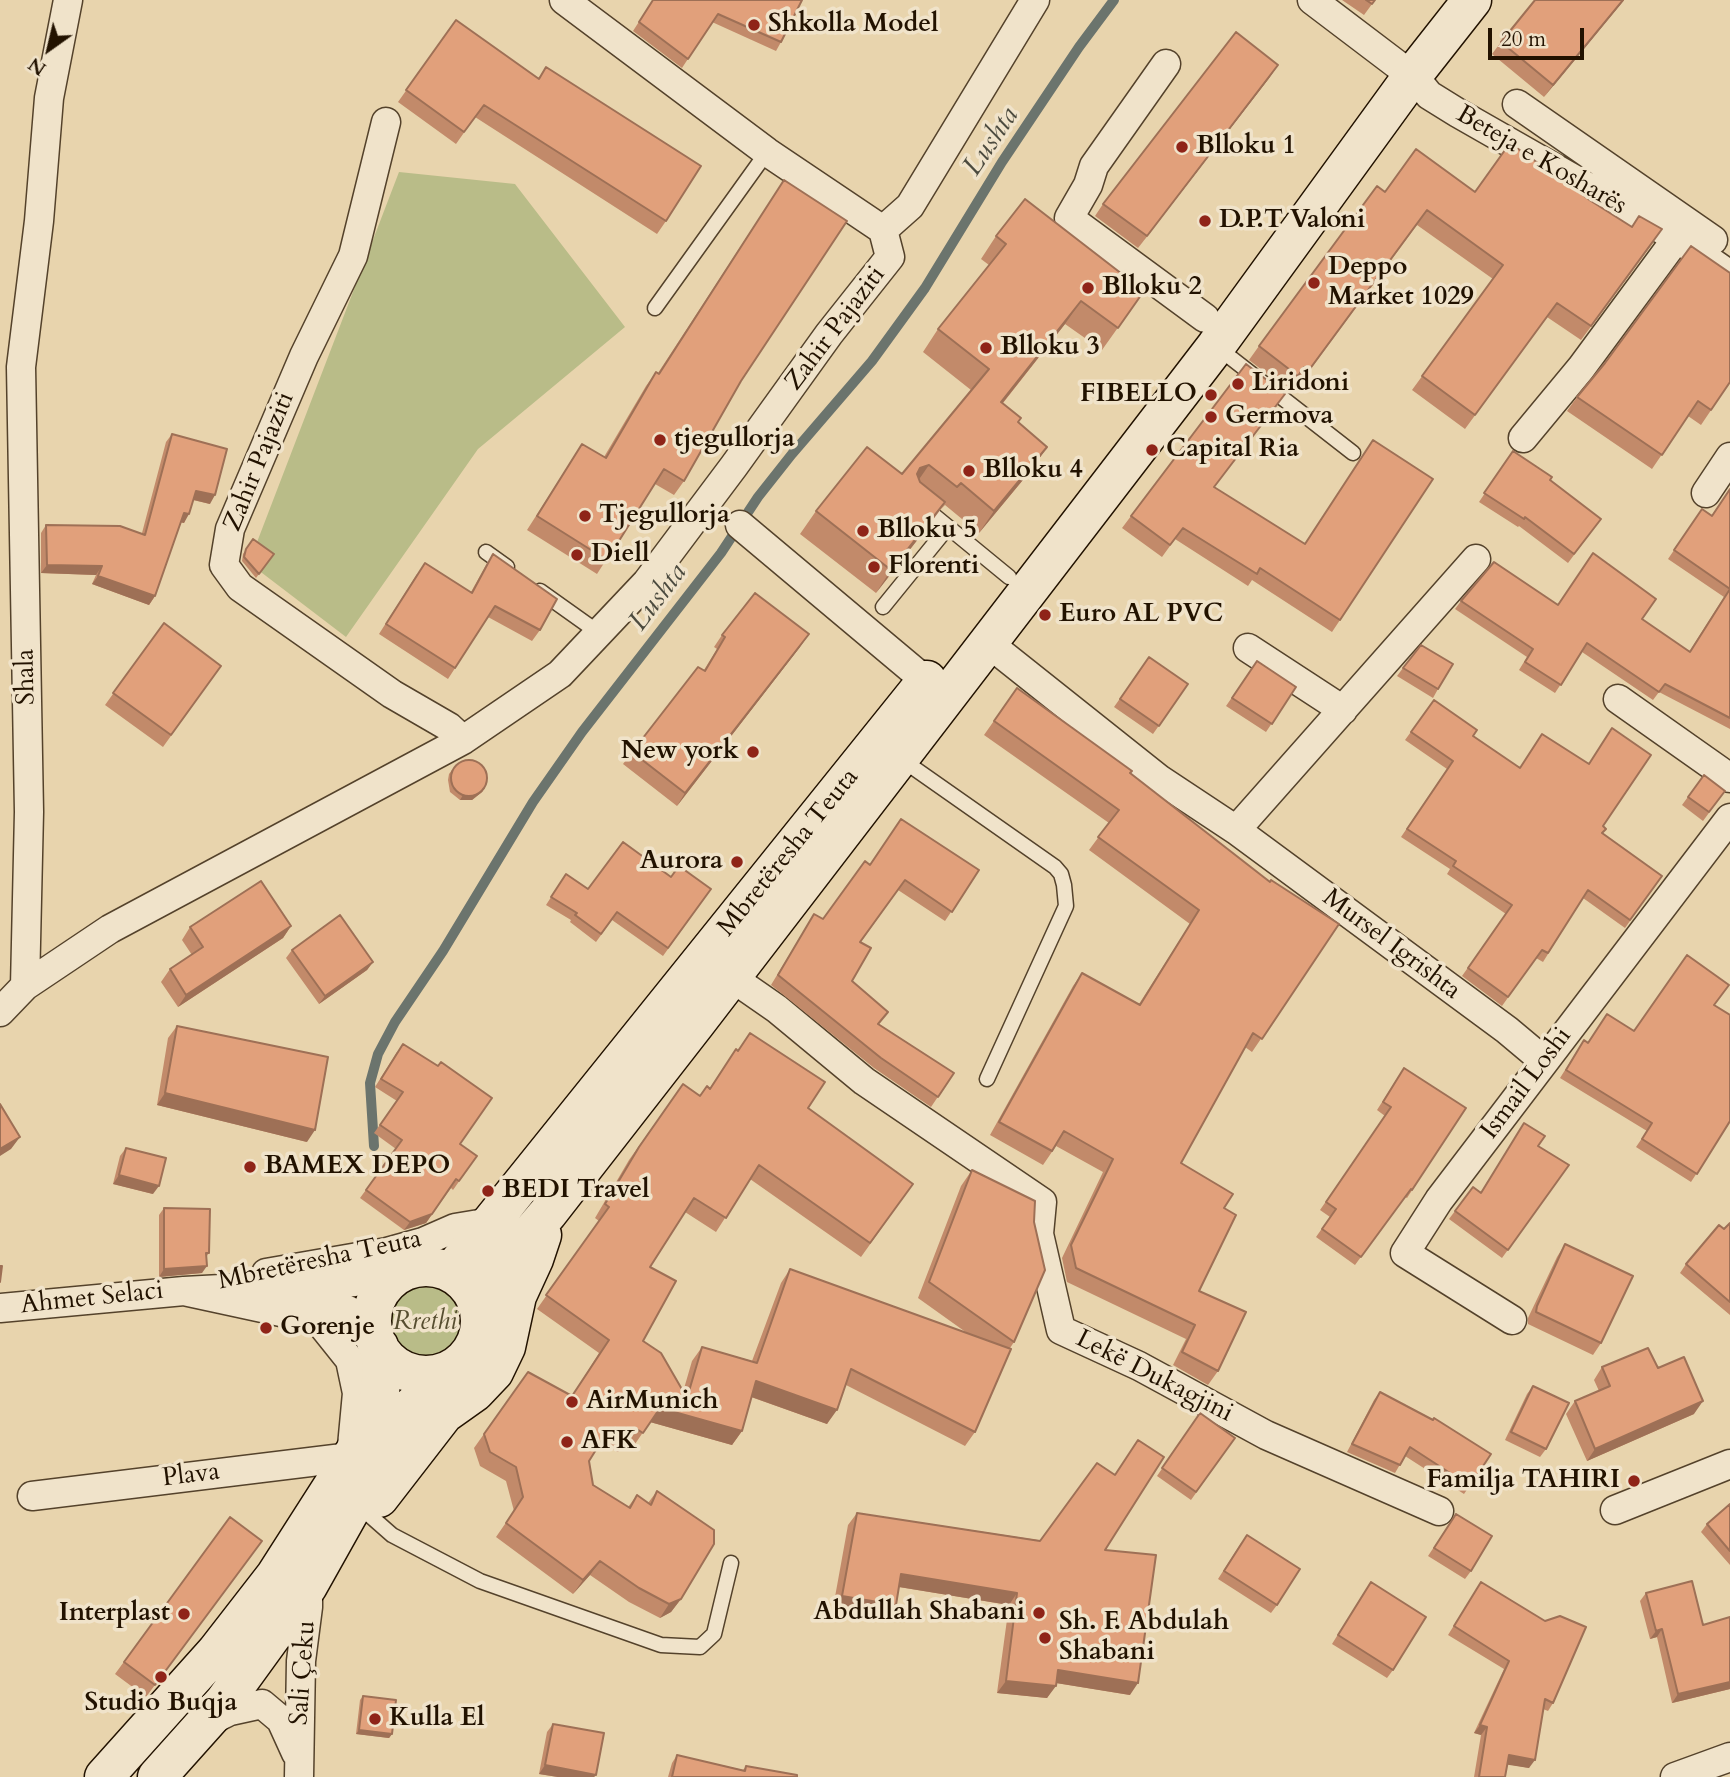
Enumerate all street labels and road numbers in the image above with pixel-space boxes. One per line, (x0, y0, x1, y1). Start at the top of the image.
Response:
street label: Beteja e Kosharës (1450, 100, 1632, 222)
street label: Zahir Pajaziti (779, 261, 893, 397)
street label: Zahir Pajaziti (218, 388, 302, 536)
street label: Shala (11, 649, 43, 705)
street label: Mbretëresha Teuta (712, 763, 866, 943)
street label: Mursel Igrishta (1316, 883, 1466, 1007)
street label: Ismail Loshi (1475, 1022, 1579, 1146)
street label: Mbretëresha Teuta (216, 1224, 424, 1298)
street label: Ahmet Selaci (19, 1276, 165, 1322)
street label: Lekë Dukagjini (1070, 1324, 1238, 1430)
street label: Plava (161, 1457, 221, 1495)
street label: Sali Çeku (285, 1620, 323, 1726)

